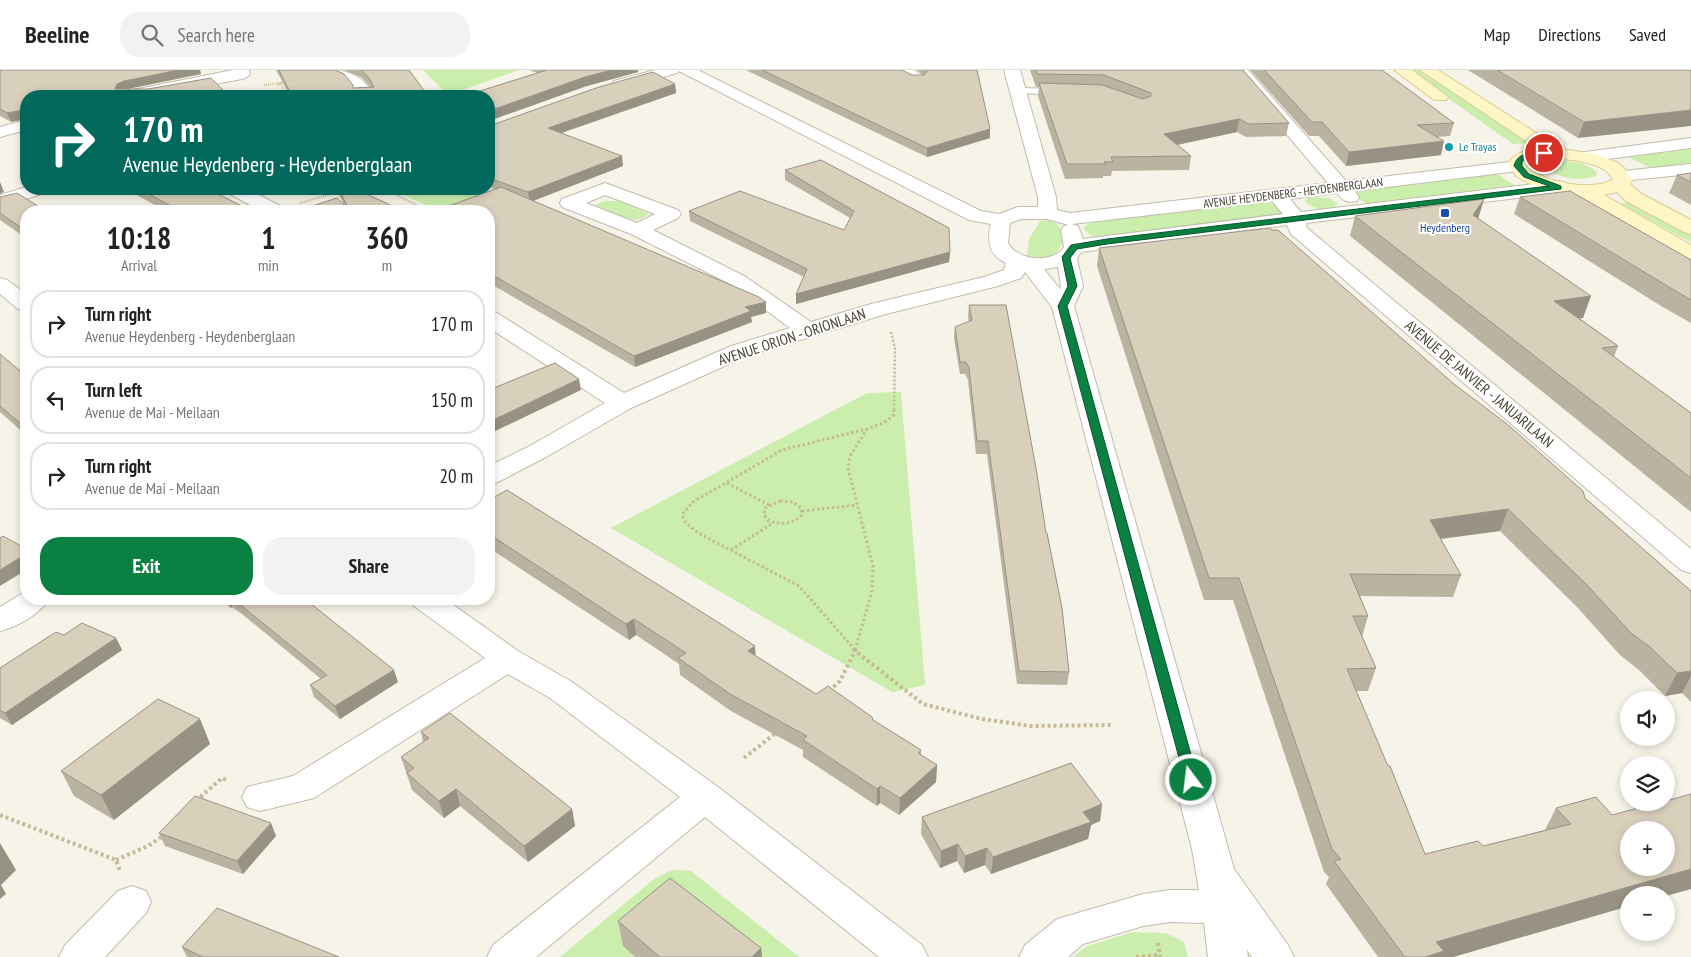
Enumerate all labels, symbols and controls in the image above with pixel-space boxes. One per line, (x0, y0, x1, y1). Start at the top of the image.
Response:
search box (120, 12, 470, 57)
text: Beeline (25, 19, 90, 50)
icon: search (138, 21, 166, 49)
text: Search here (178, 23, 255, 47)
text: Map (1484, 23, 1510, 46)
text: Directions (1538, 23, 1601, 46)
text: Saved (1629, 23, 1666, 46)
text: 170 m (123, 106, 204, 152)
icon: right (40, 110, 105, 175)
pin (1523, 132, 1565, 174)
place label: Le Trayas (1459, 139, 1496, 154)
icon: arrive (1530, 139, 1558, 167)
marker: Le Trayas (1443, 141, 1455, 153)
text: Avenue Heydenberg - Heydenberglaan (123, 150, 412, 178)
street label: AVENUE HEYDENBERG - HEYDENBERGLAAN (1202, 174, 1384, 211)
marker: Heydenberg (1439, 207, 1451, 219)
text: 10:18 (107, 218, 171, 257)
text: 1 (261, 218, 276, 257)
text: 360 (365, 218, 408, 257)
place label: Heydenberg (1420, 220, 1470, 235)
text: Arrival (121, 255, 157, 275)
text: min (258, 255, 279, 275)
text: m (382, 255, 392, 275)
text: Turn right (85, 302, 151, 326)
street label: AVENUE ORION - ORIONLAAN (716, 304, 868, 369)
icon: right (42, 310, 70, 338)
text: 170 m (431, 312, 473, 336)
street label: AVENUE DE JANVIER - JANUARILAAN (1401, 316, 1558, 451)
text: Avenue Heydenberg - Heydenberglaan (85, 326, 295, 346)
text: Turn left (85, 378, 142, 402)
icon: left (42, 386, 70, 414)
text: 150 m (431, 388, 473, 412)
text: Avenue de Mai - Meilaan (85, 402, 220, 422)
text: Turn right (85, 454, 151, 478)
icon: right (42, 462, 70, 490)
text: 20 m (440, 464, 473, 488)
text: Avenue de Mai - Meilaan (85, 478, 220, 498)
button: Exit (40, 537, 253, 595)
button: Share (263, 537, 475, 595)
map controls (1620, 691, 1675, 941)
button: sound (1620, 691, 1675, 746)
position arrow (1164, 753, 1216, 805)
button: layers (1620, 756, 1675, 811)
button: + (1620, 821, 1675, 876)
button: − (1620, 886, 1675, 941)

